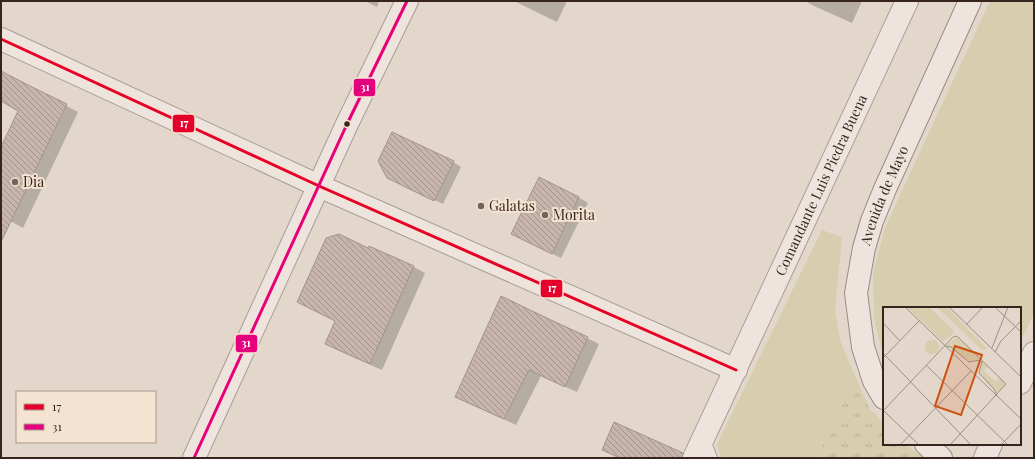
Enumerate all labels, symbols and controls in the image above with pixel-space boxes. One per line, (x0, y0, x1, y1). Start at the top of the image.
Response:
line badge: 31 (353, 78, 376, 97)
text: 31 (360, 79, 370, 94)
street label: Comandante Luis Piedra Buena (770, 91, 871, 279)
line badge: 17 (172, 114, 195, 133)
text: 17 (179, 115, 189, 130)
unlabelled marker (342, 119, 352, 129)
street label: Avenida de Mayo (855, 142, 913, 248)
place label: Dia (23, 172, 44, 191)
marker: Dia (10, 177, 20, 187)
place label: Galatas (489, 196, 535, 215)
marker: Galatas (476, 201, 486, 211)
place label: Morita (553, 205, 595, 224)
marker: Morita (540, 210, 550, 220)
line badge: 17 (540, 279, 563, 298)
text: 17 (547, 280, 557, 295)
inset map (883, 307, 1021, 445)
line badge: 31 (235, 334, 258, 353)
text: 31 (241, 335, 251, 350)
legend (16, 391, 156, 443)
text: 17 (52, 398, 61, 414)
text: 31 (52, 418, 62, 434)

